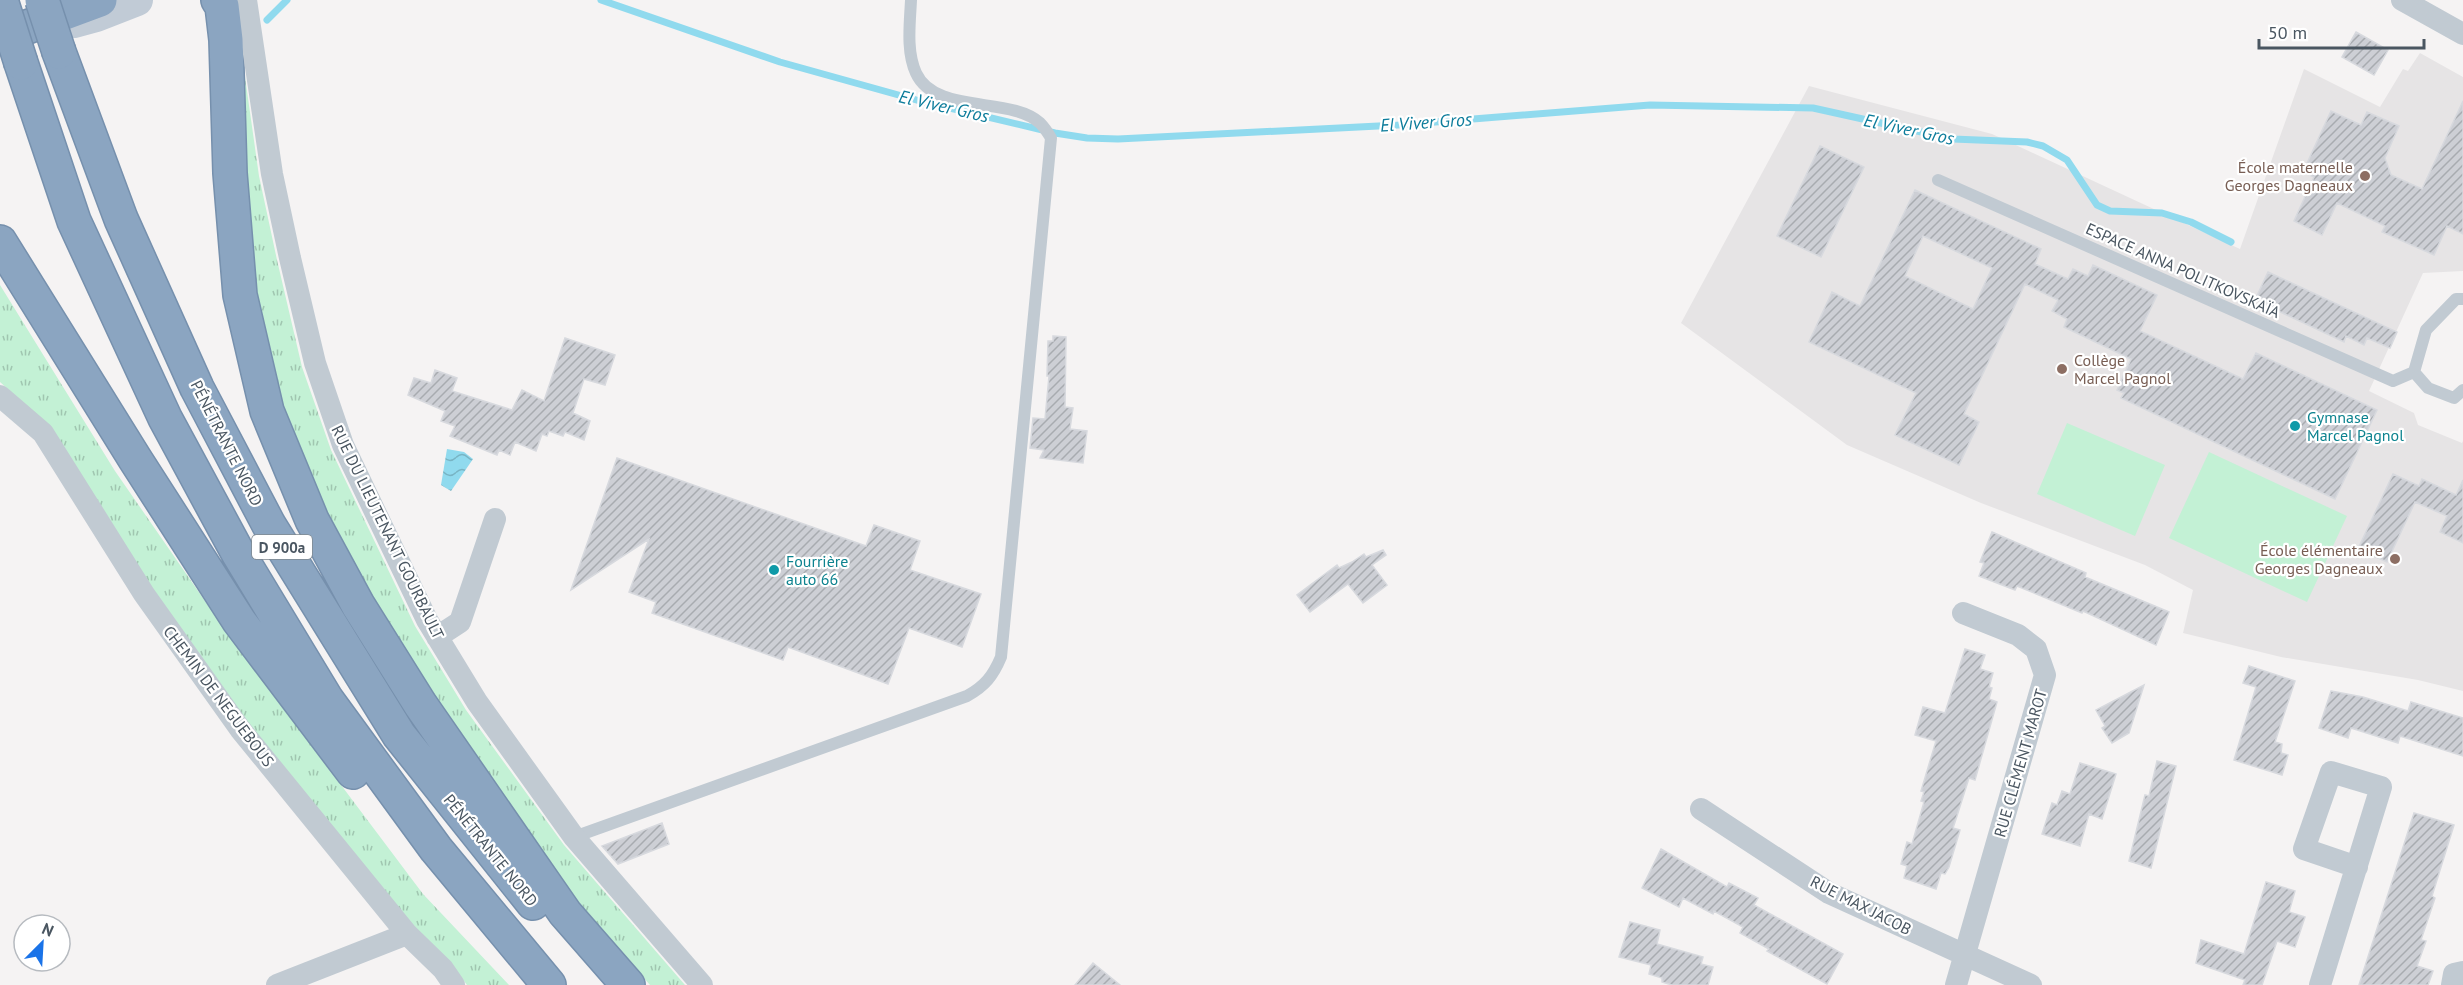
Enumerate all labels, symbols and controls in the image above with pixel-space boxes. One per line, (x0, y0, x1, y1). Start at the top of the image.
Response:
scale bar (2259, 12, 2424, 50)
text: 50 m (2268, 21, 2307, 44)
water label: El Viver Gros (897, 84, 992, 128)
water label: El Viver Gros (1379, 107, 1473, 137)
water label: El Viver Gros (1862, 108, 1957, 150)
place label: École maternelle Georges Dagneaux (2225, 157, 2353, 195)
marker: École maternelle Georges Dagneaux (2358, 169, 2372, 183)
street label: ESPACE ANNA POLITKOVSKAÏA (2083, 218, 2284, 322)
place label: Collège Marcel Pagnol (2074, 350, 2171, 388)
marker: Collège Marcel Pagnol (2055, 362, 2069, 376)
street label: PÉNÉTRANTE NORD (187, 377, 267, 509)
place label: Gymnase Marcel Pagnol (2307, 407, 2404, 445)
marker: Gymnase Marcel Pagnol (2288, 419, 2302, 433)
street label: RUE DU LIEUTENANT GOURBAULT (327, 422, 449, 642)
road number: D 900a (252, 535, 312, 559)
place label: École élémentaire Georges Dagneaux (2255, 540, 2383, 578)
place label: Fourrière auto 66 (786, 551, 848, 589)
marker: École élémentaire Georges Dagneaux (2388, 552, 2402, 566)
marker: Fourrière auto 66 (767, 563, 781, 577)
street label: CHEMIN DE NEGUEBOUS (159, 621, 279, 771)
street label: RUE CLÉMENT MAROT (1989, 687, 2051, 839)
street label: PÉNÉTRANTE NORD (440, 790, 542, 910)
street label: RUE MAX JACOB (1807, 871, 1915, 939)
north arrow (12, 913, 72, 973)
text: N (39, 918, 57, 941)

